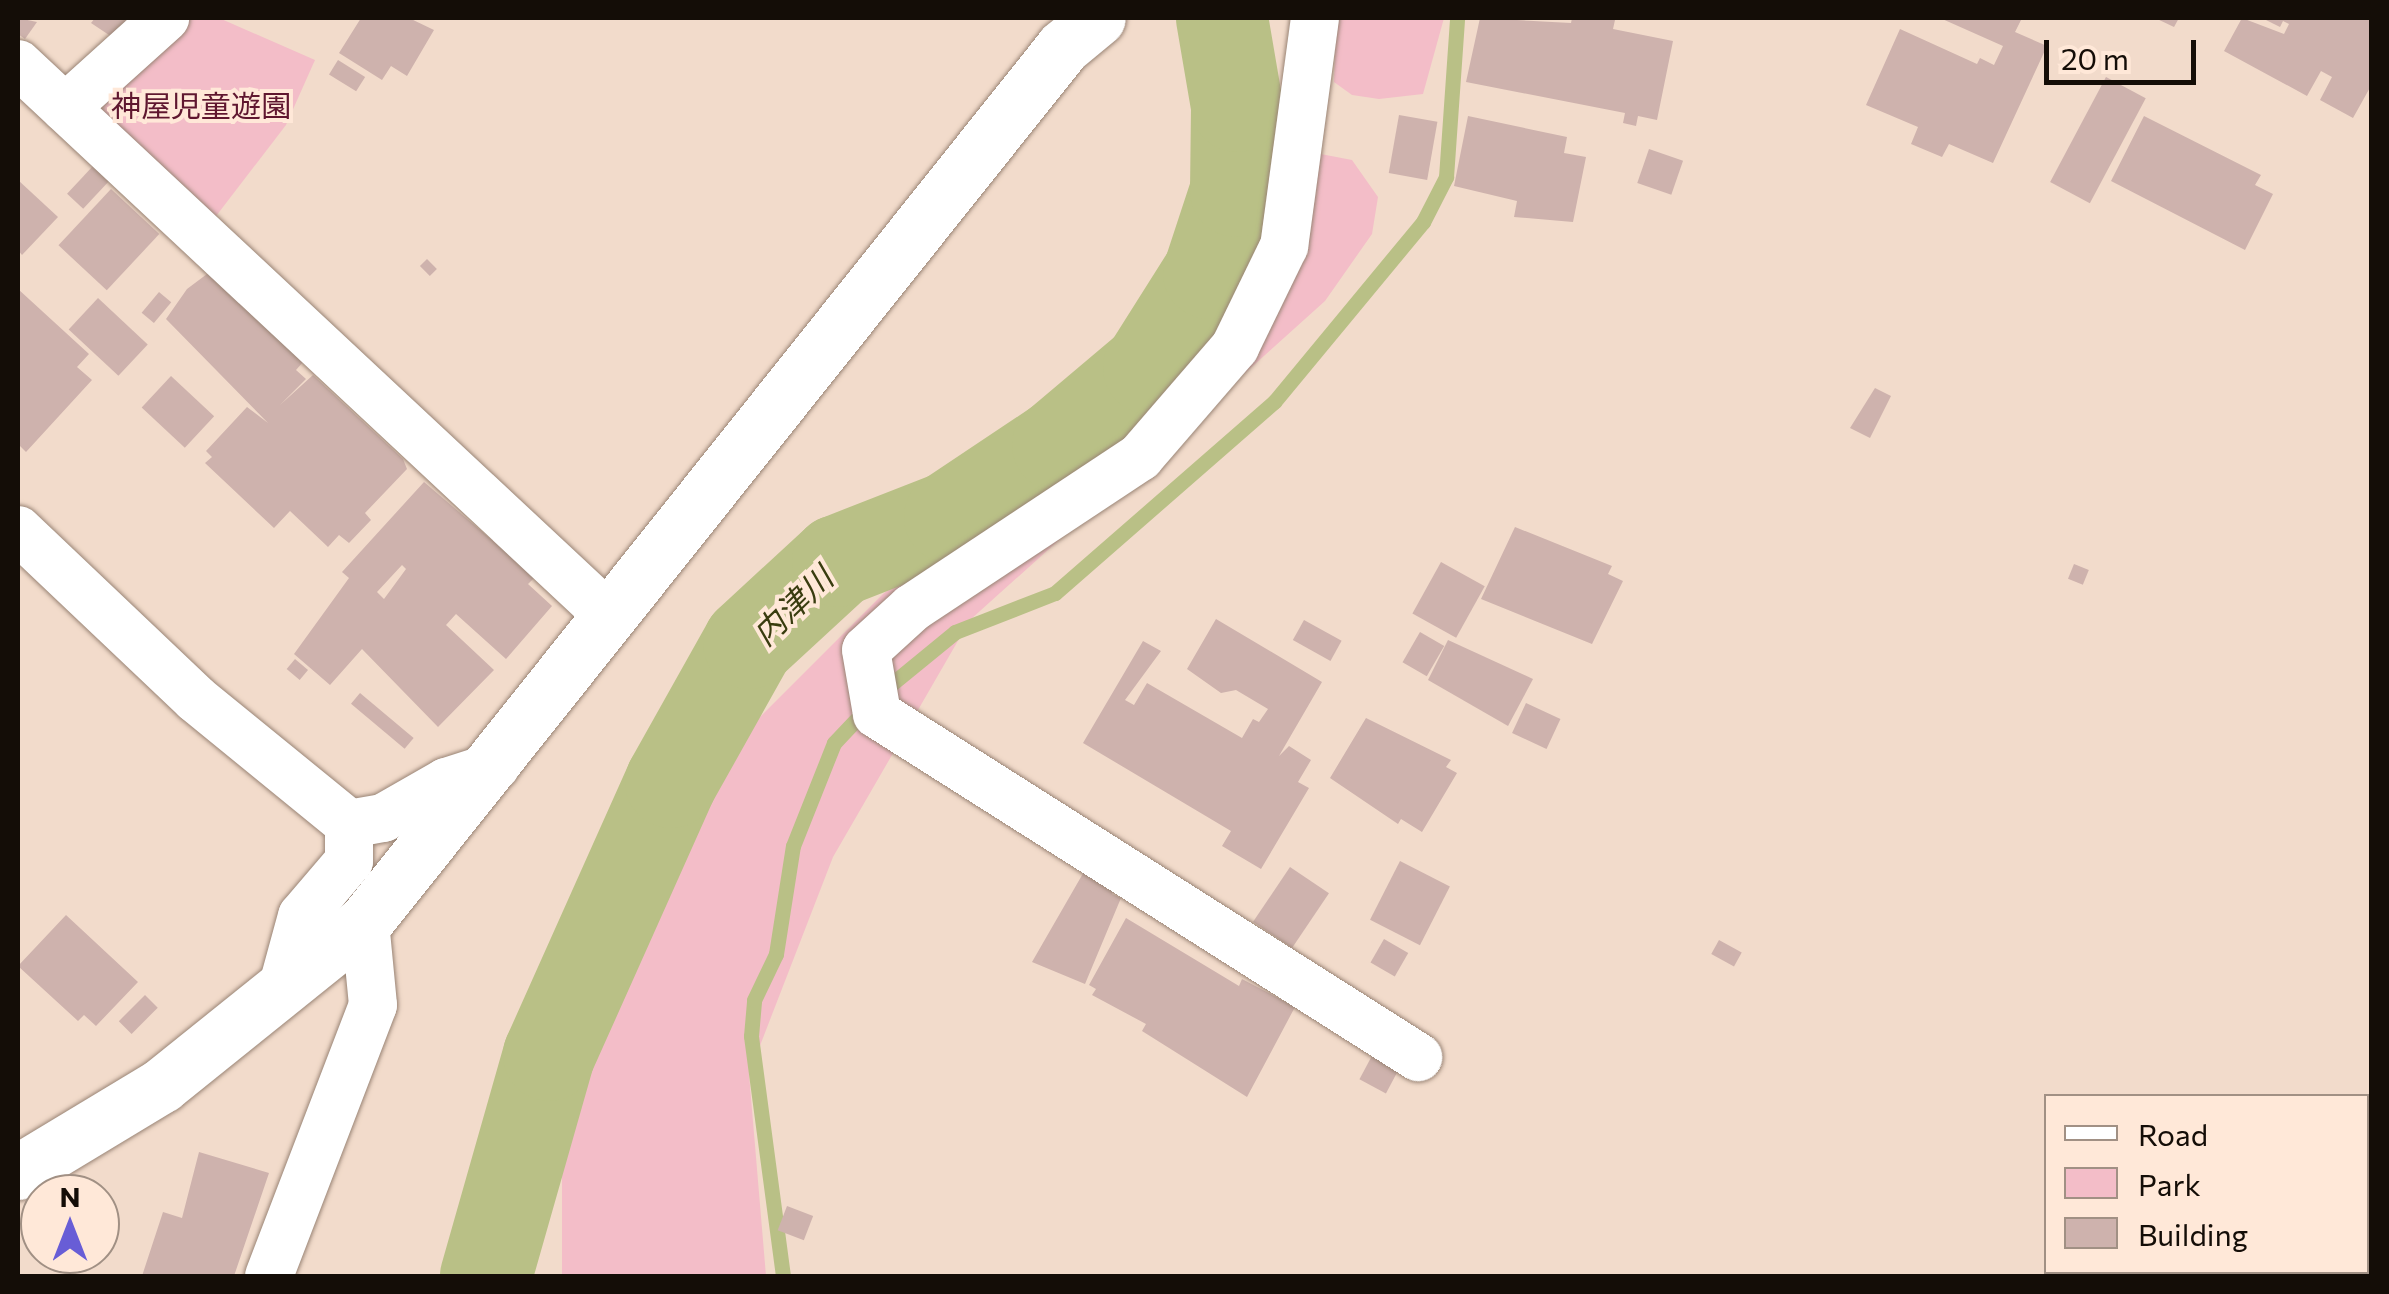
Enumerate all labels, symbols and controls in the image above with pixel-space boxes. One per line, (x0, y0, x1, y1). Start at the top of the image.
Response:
scale bar (2049, 20, 2202, 82)
text: 20 m (2061, 39, 2129, 76)
park label: 神屋児童遊園 (111, 87, 291, 123)
water label: 内津川 (744, 558, 840, 652)
legend (2044, 1094, 2369, 1274)
text: Road (2138, 1115, 2208, 1152)
text: Park (2138, 1165, 2201, 1202)
north arrow (20, 1174, 120, 1274)
text: N (60, 1179, 81, 1213)
text: Building (2138, 1215, 2248, 1252)

